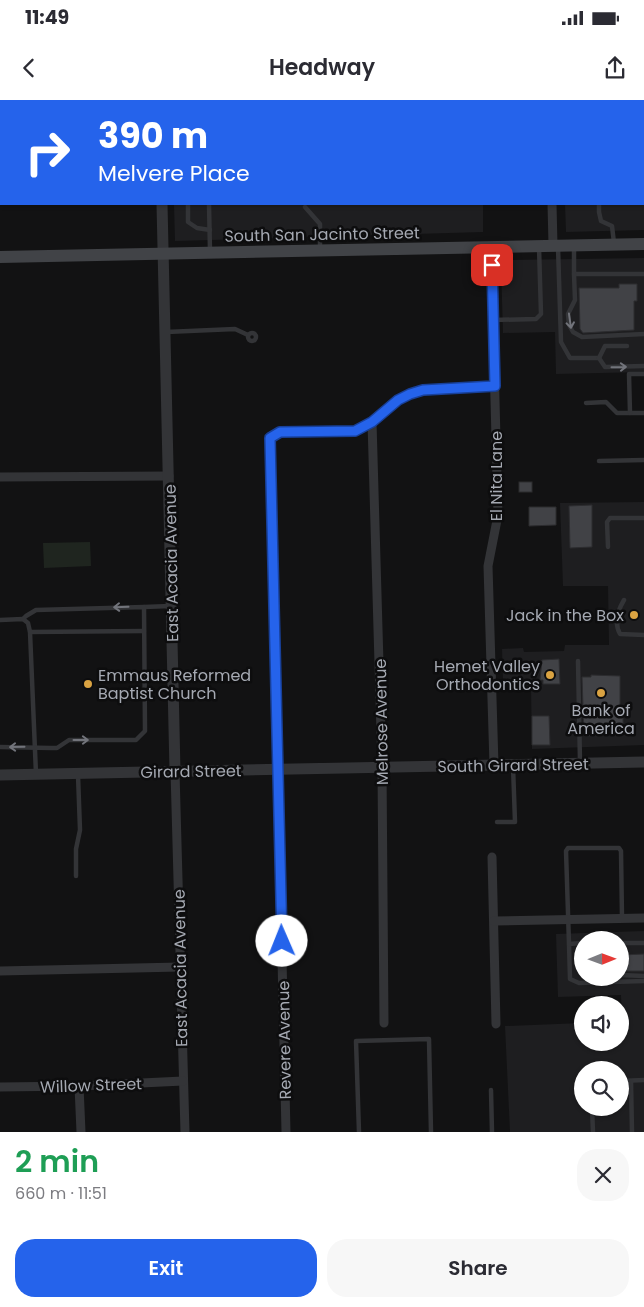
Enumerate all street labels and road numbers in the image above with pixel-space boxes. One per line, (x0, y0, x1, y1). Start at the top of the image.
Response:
street label: South San Jacinto Street (224, 221, 420, 248)
street label: El Nita Lane (485, 431, 508, 521)
street label: East Acacia Avenue (159, 484, 184, 642)
street label: Melrose Avenue (369, 658, 394, 785)
street label: South Girard Street (437, 753, 589, 778)
street label: Girard Street (140, 759, 242, 784)
street label: East Acacia Avenue (168, 889, 193, 1047)
street label: Revere Avenue (272, 980, 297, 1100)
street label: Willow Street (40, 1072, 143, 1099)

